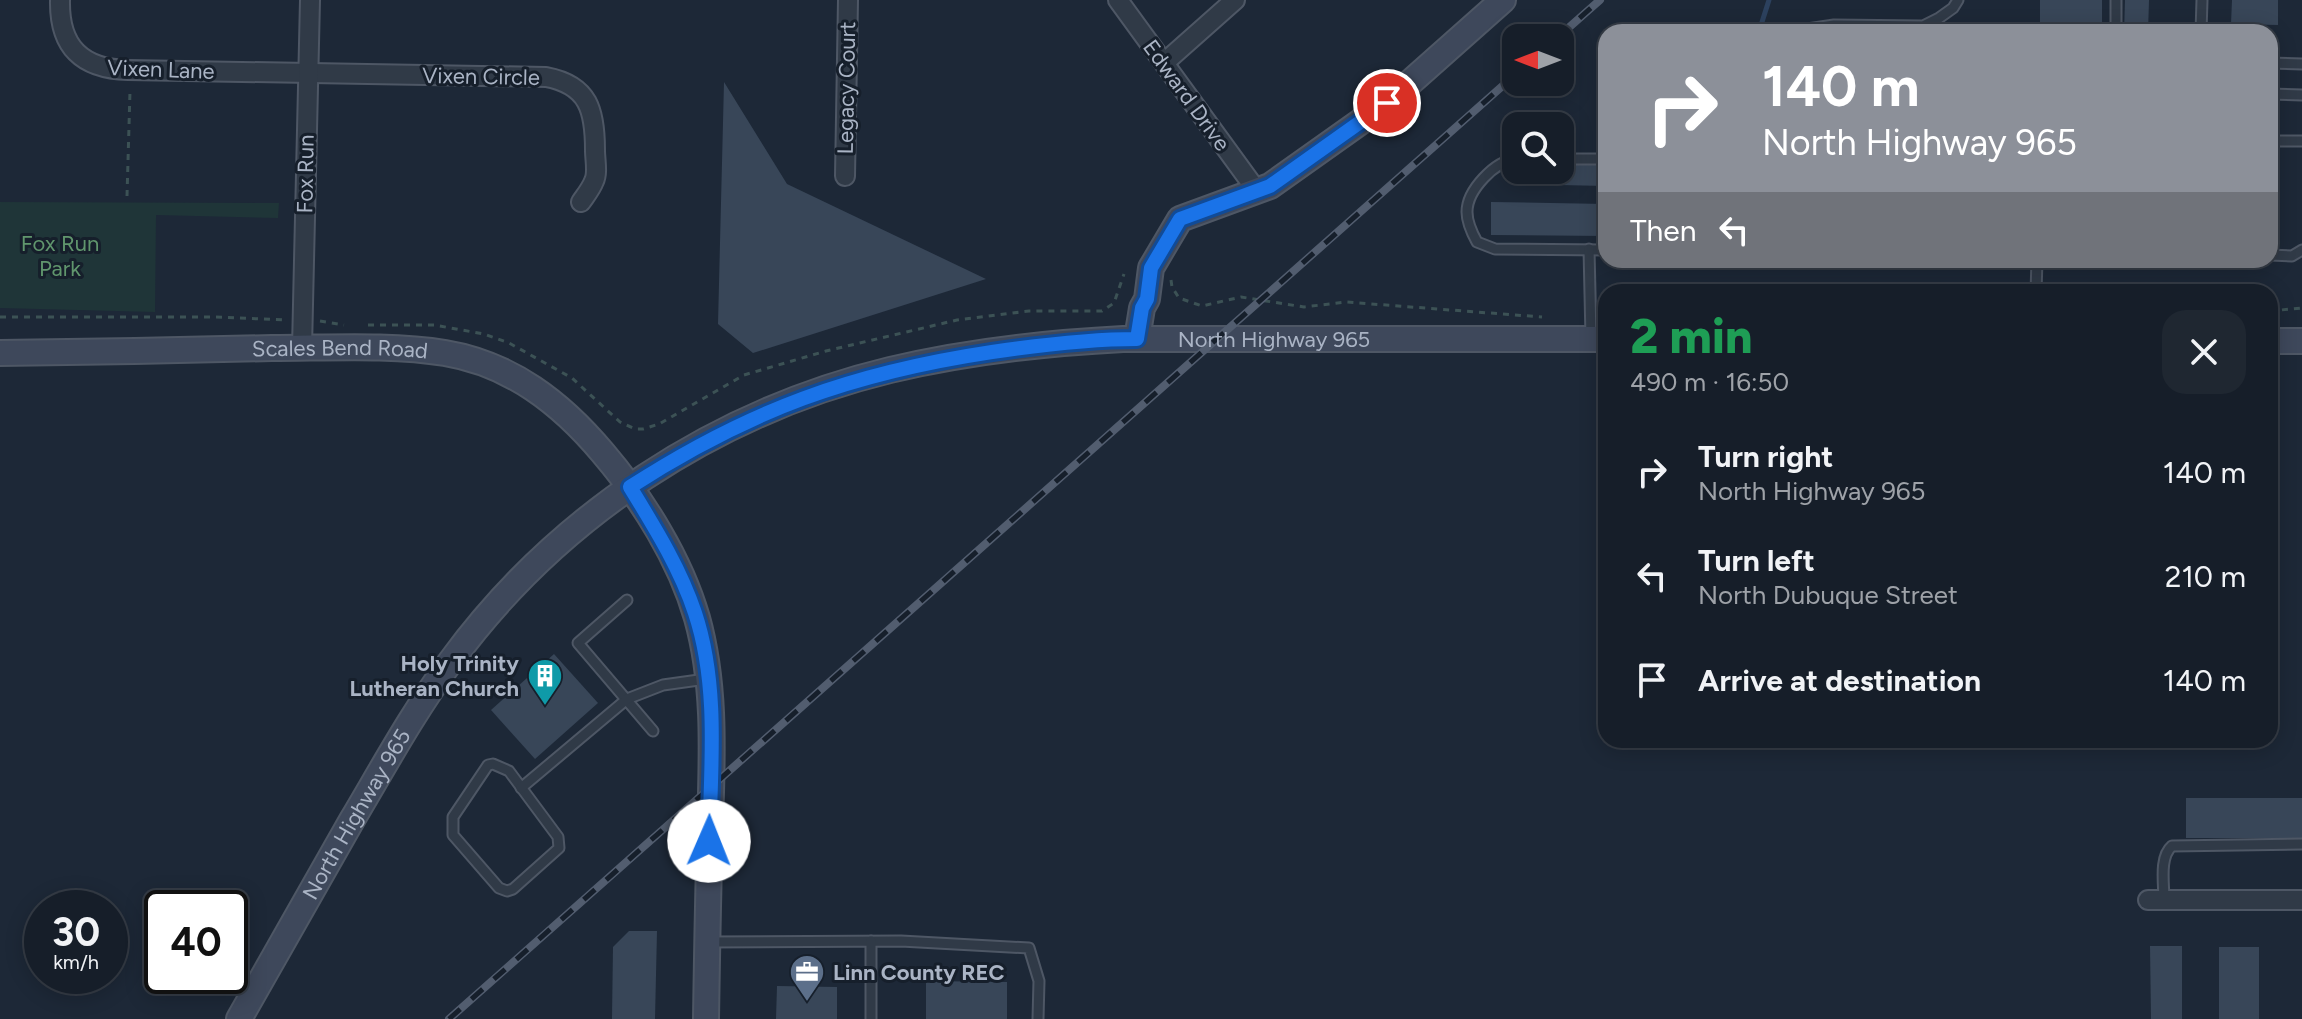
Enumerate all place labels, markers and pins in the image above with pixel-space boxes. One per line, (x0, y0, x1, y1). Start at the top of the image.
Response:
pin (1353, 69, 1421, 137)
place label: Holy Trinity Lutheran Church (349, 650, 519, 702)
building icon: Holy Trinity Lutheran Church (526, 657, 564, 707)
office icon: Linn County REC (788, 953, 826, 1003)
place label: Linn County REC (833, 959, 1004, 986)

